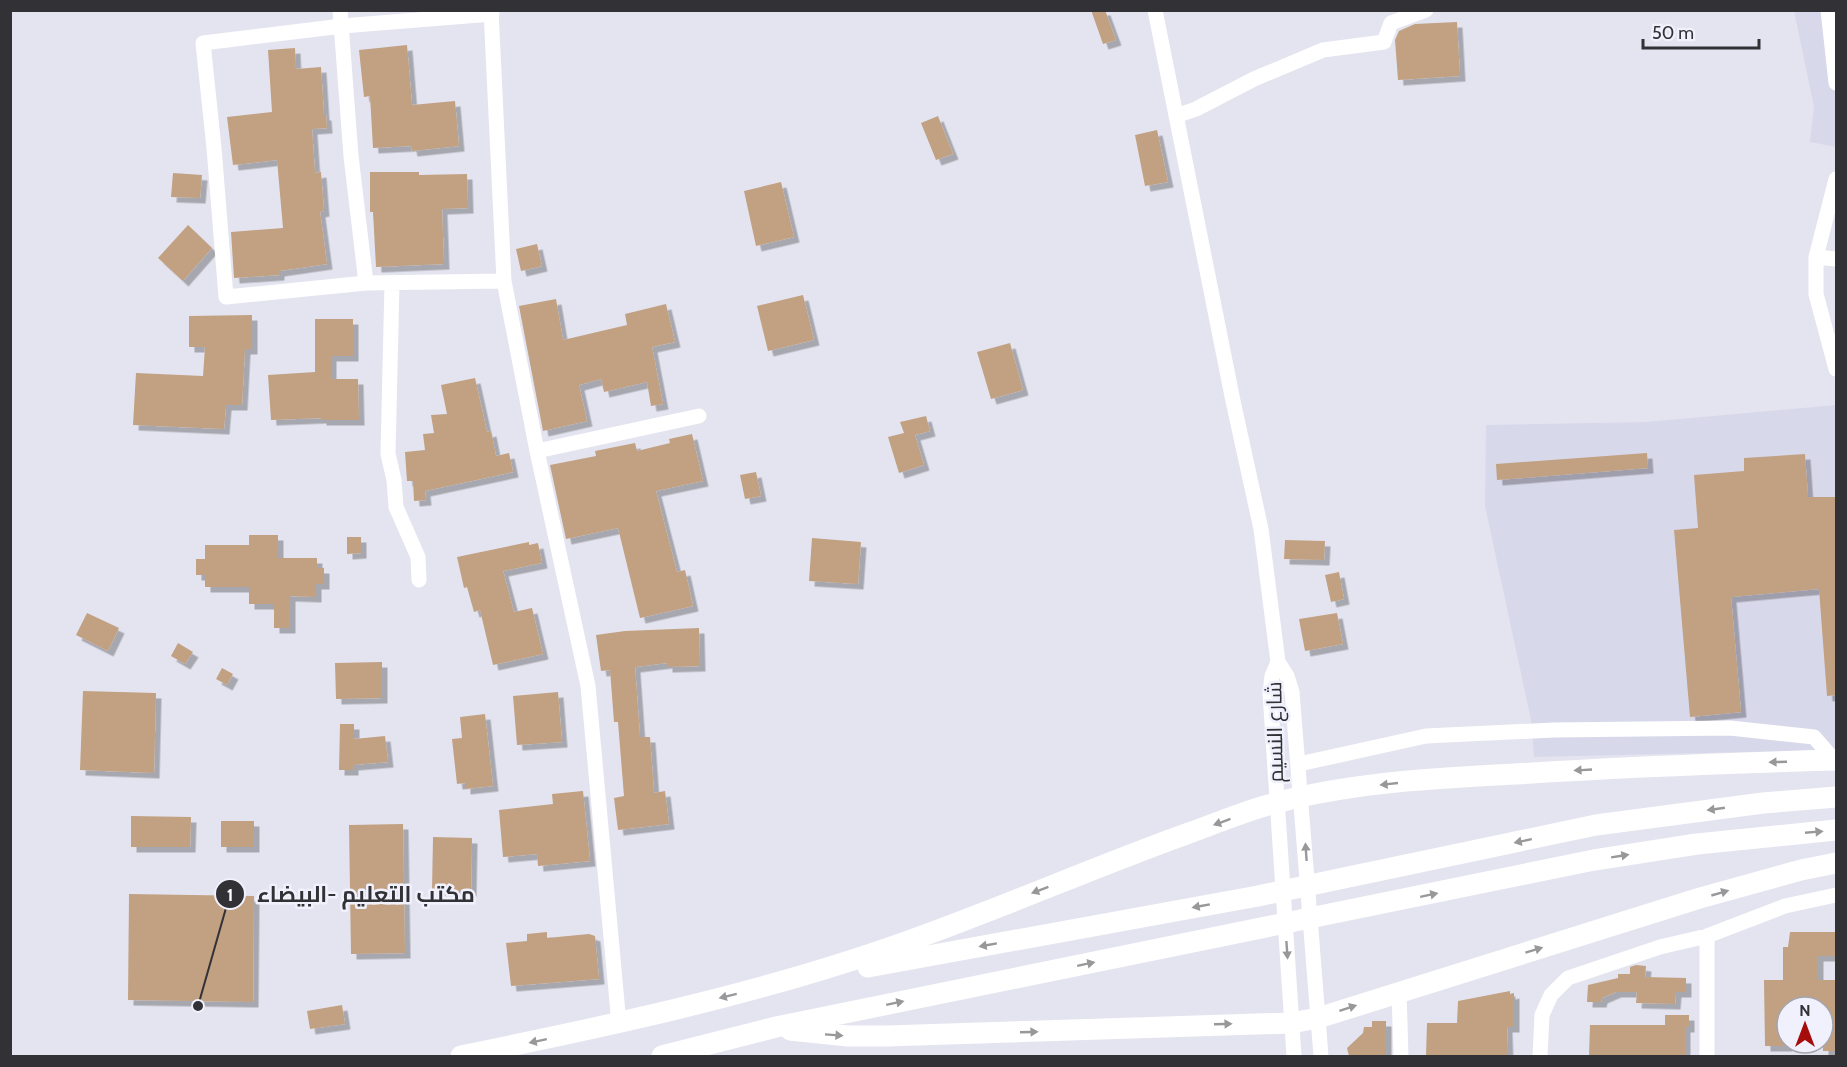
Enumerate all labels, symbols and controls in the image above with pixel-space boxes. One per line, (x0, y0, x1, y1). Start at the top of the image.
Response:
scale bar (1643, 12, 1758, 50)
text: 50 m (1652, 22, 1694, 44)
street label: شارع النسيم (1261, 681, 1290, 783)
one-way arrow (1769, 757, 1788, 766)
one-way arrow (1574, 765, 1593, 774)
one-way arrow (1379, 779, 1398, 789)
one-way arrow (1706, 805, 1725, 814)
one-way arrow (1213, 817, 1231, 827)
one-way arrow (1804, 827, 1823, 837)
one-way arrow (1514, 837, 1533, 846)
one-way arrow (1301, 842, 1310, 861)
one-way arrow (1611, 851, 1630, 860)
callout: مكتب التعليم -البيضاء (215, 874, 487, 914)
text: مكتب التعليم -البيضاء (257, 881, 475, 910)
text: 1 (227, 884, 233, 906)
one-way arrow (1030, 886, 1048, 896)
one-way arrow (1711, 887, 1730, 897)
one-way arrow (1420, 890, 1439, 899)
one-way arrow (1191, 902, 1210, 911)
one-way arrow (979, 941, 998, 950)
one-way arrow (1282, 941, 1291, 960)
one-way arrow (1525, 945, 1543, 954)
one-way arrow (1077, 959, 1096, 968)
one-way arrow (719, 992, 737, 1002)
north arrow (1775, 995, 1835, 1055)
one-way arrow (886, 998, 905, 1007)
text: N (1799, 1001, 1811, 1020)
one-way arrow (1339, 1003, 1357, 1012)
one-way arrow (1214, 1019, 1233, 1029)
one-way arrow (1019, 1027, 1038, 1037)
one-way arrow (824, 1030, 843, 1040)
one-way arrow (528, 1037, 547, 1046)

